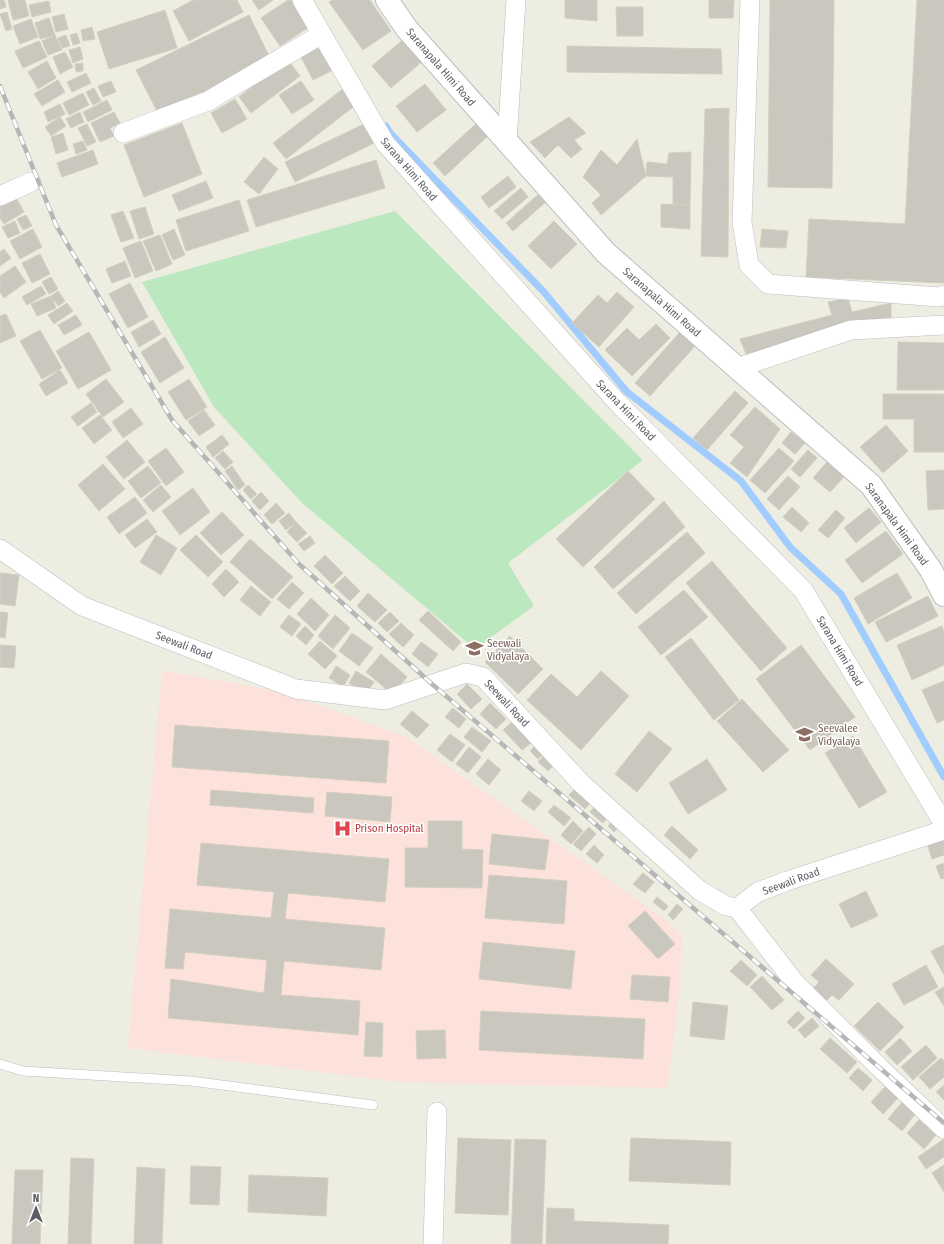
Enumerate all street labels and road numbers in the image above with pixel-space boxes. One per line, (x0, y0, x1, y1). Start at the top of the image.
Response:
street label: Saranapala Himi Road (403, 26, 478, 109)
street label: Sarana Himi Road (378, 135, 440, 204)
street label: Saranapala Himi Road (620, 265, 703, 340)
street label: Sarana Himi Road (593, 377, 658, 443)
street label: Saranapala Himi Road (862, 480, 931, 568)
street label: Sarana Himi Road (814, 614, 866, 689)
street label: Seewali Road (154, 629, 214, 662)
street label: Seewali Road (482, 677, 532, 730)
street label: Seewali Road (761, 865, 821, 898)

